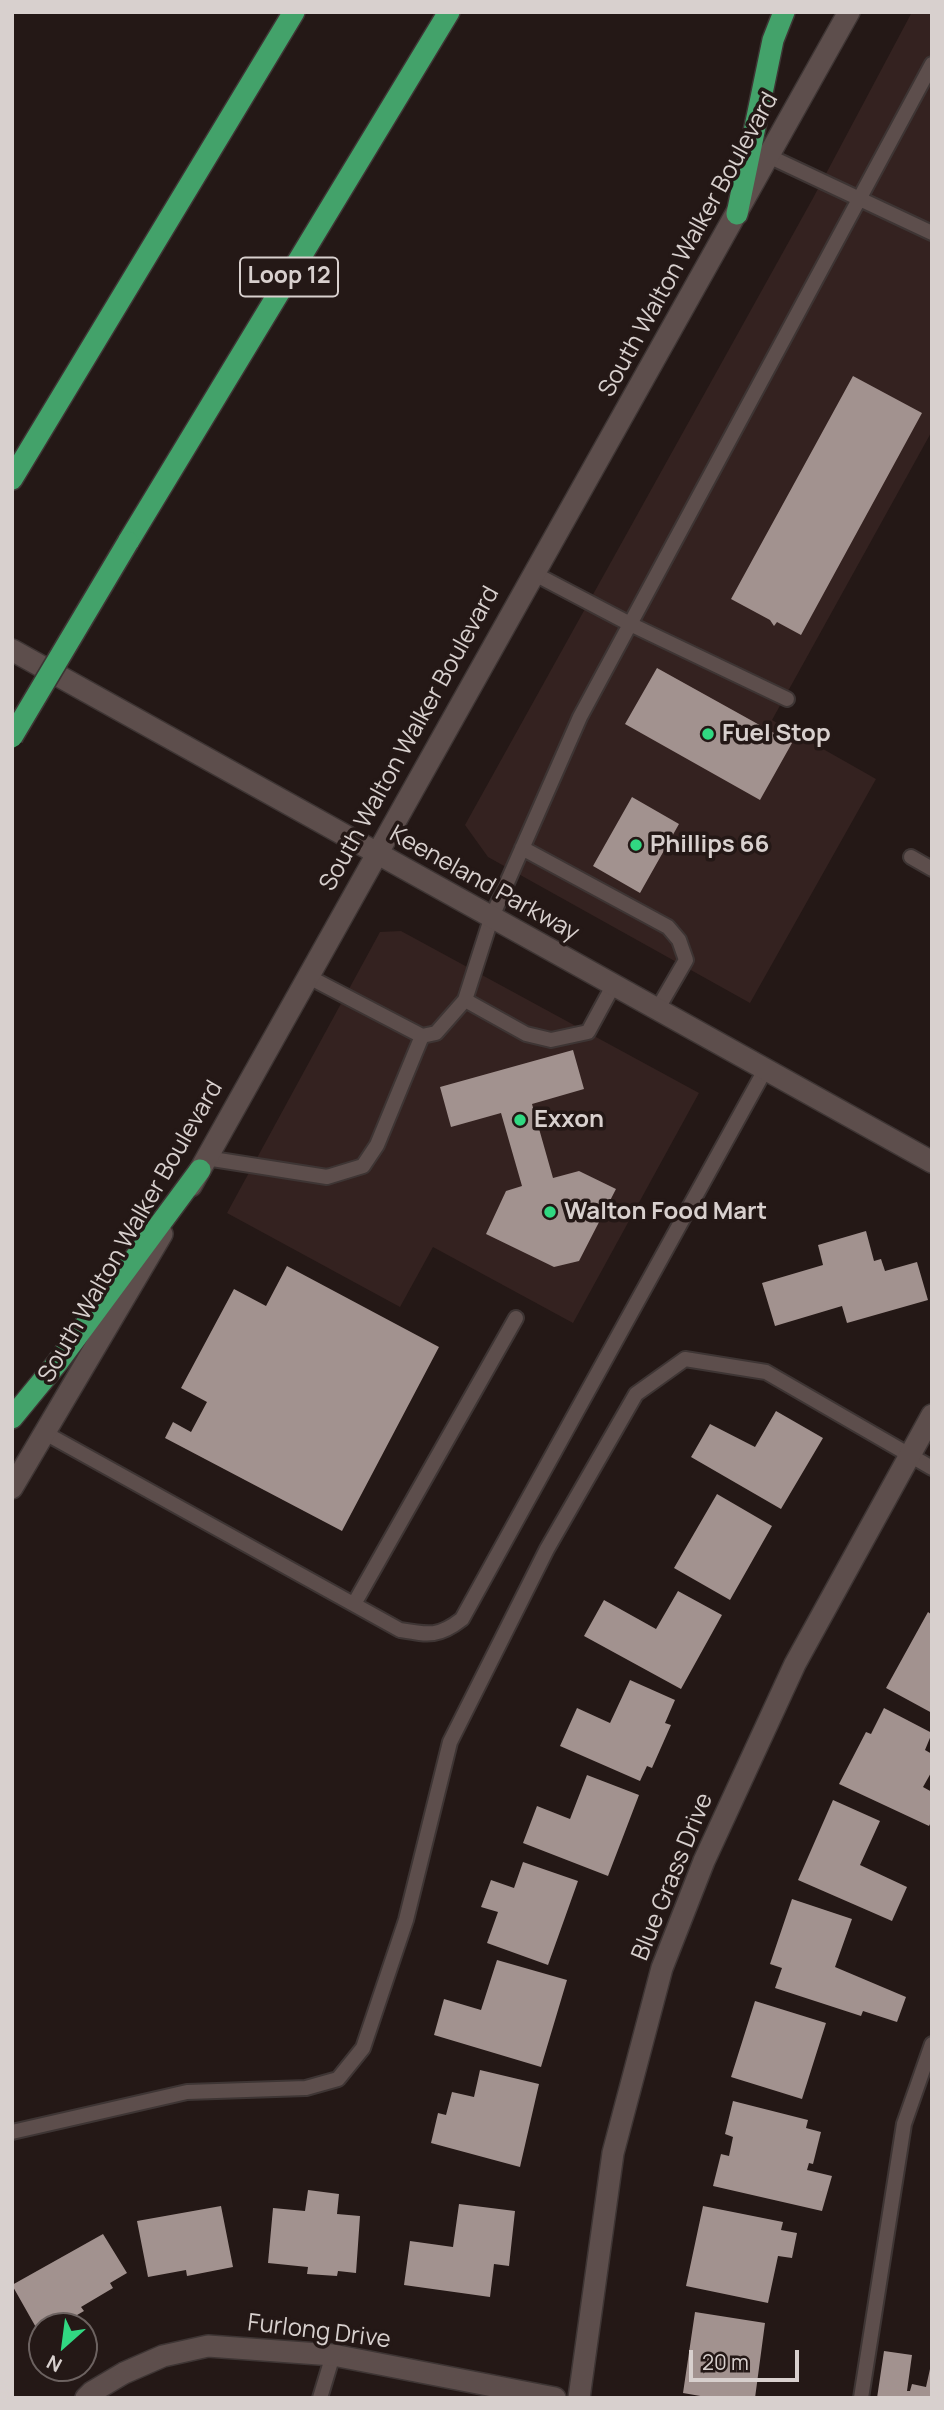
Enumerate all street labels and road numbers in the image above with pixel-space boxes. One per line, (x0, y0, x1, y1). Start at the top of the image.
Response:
street label: South Walton Walker Boulevard (593, 88, 785, 402)
road number: Loop 12 (240, 258, 338, 296)
street label: South Walton Walker Boulevard (314, 582, 506, 896)
street label: Keeneland Parkway (384, 820, 584, 948)
street label: South Walton Walker Boulevard (33, 1076, 229, 1388)
street label: Blue Grass Drive (626, 1789, 720, 1965)
street label: Furlong Drive (246, 2309, 392, 2355)

